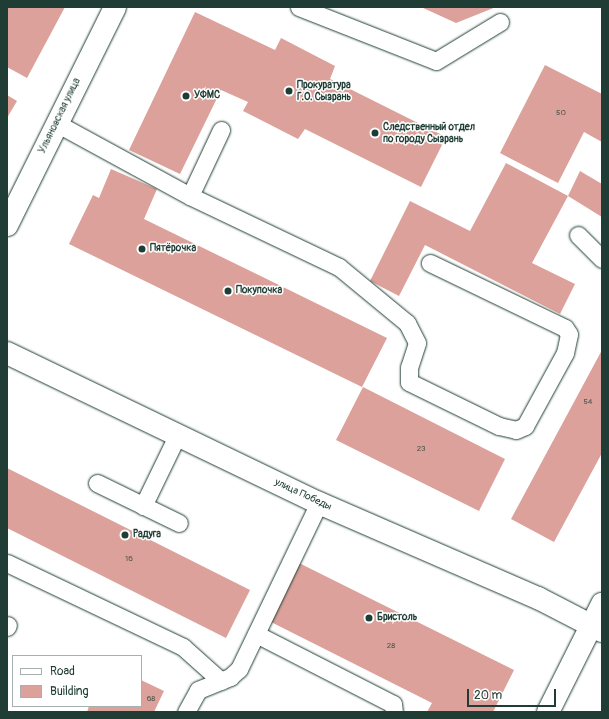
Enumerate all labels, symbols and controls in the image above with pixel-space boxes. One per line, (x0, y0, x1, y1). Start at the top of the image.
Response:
street label: Ульяновская улица (37, 76, 83, 156)
place label: Прокуратура Г.О. Сызрань (297, 79, 351, 102)
marker: Прокуратура Г.О. Сызрань (284, 86, 294, 96)
place label: УФМС (194, 90, 220, 102)
marker: УФМС (181, 91, 191, 101)
house number: 50 (556, 108, 566, 118)
place label: Следственный отдел по городу Сызрань (383, 121, 475, 144)
marker: Следственный отдел по городу Сызрань (370, 128, 380, 138)
place label: Пятёрочка (150, 243, 196, 255)
marker: Пятёрочка (137, 244, 147, 254)
place label: Покупочка (236, 285, 282, 297)
marker: Покупочка (223, 286, 233, 296)
house number: 54 (584, 397, 592, 407)
house number: 23 (417, 444, 425, 454)
street label: улица Победы (273, 477, 333, 513)
place label: Радуга (133, 529, 161, 541)
marker: Радуга (120, 530, 130, 540)
house number: 16 (125, 554, 133, 564)
place label: Бристоль (377, 612, 417, 624)
marker: Бристоль (364, 613, 374, 623)
house number: 28 (387, 641, 395, 651)
legend (12, 655, 142, 707)
text: Road (50, 664, 75, 679)
scale bar (469, 681, 558, 707)
text: Building (50, 684, 89, 699)
text: 20 m (474, 688, 502, 703)
house number: 68 (147, 694, 155, 704)

